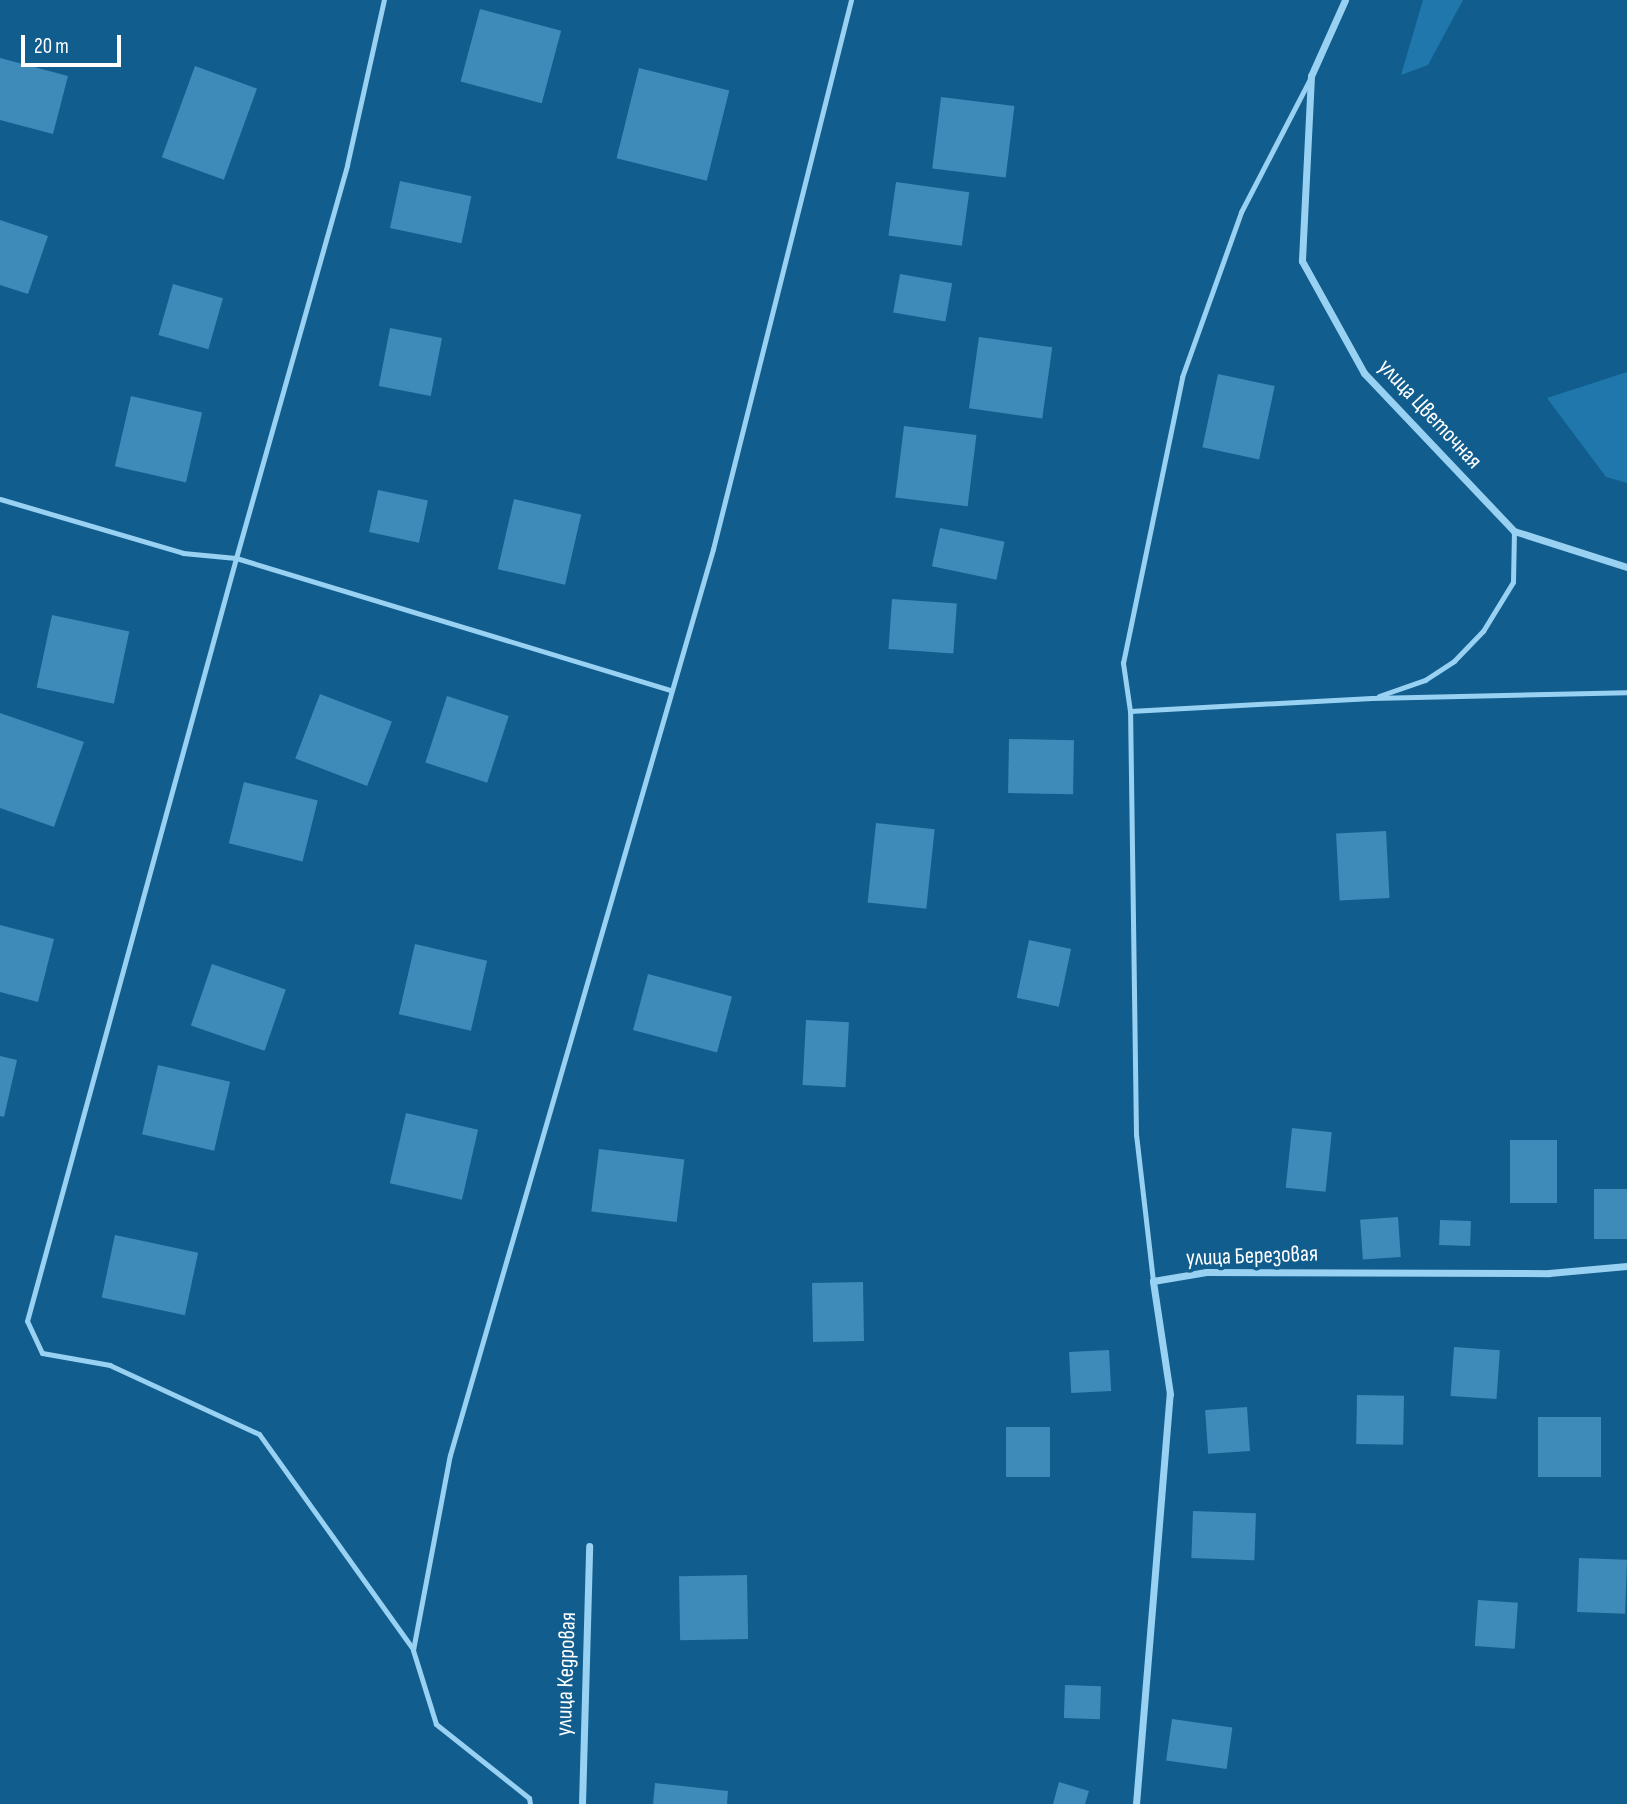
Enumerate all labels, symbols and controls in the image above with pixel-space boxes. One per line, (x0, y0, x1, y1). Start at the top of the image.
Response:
scale bar (24, 21, 124, 65)
text: 20 m (34, 34, 69, 59)
street label: улица Цветочная (1372, 353, 1488, 475)
street label: улица Березовая (1186, 1240, 1318, 1272)
street label: улица Кедровая (550, 1612, 582, 1736)

